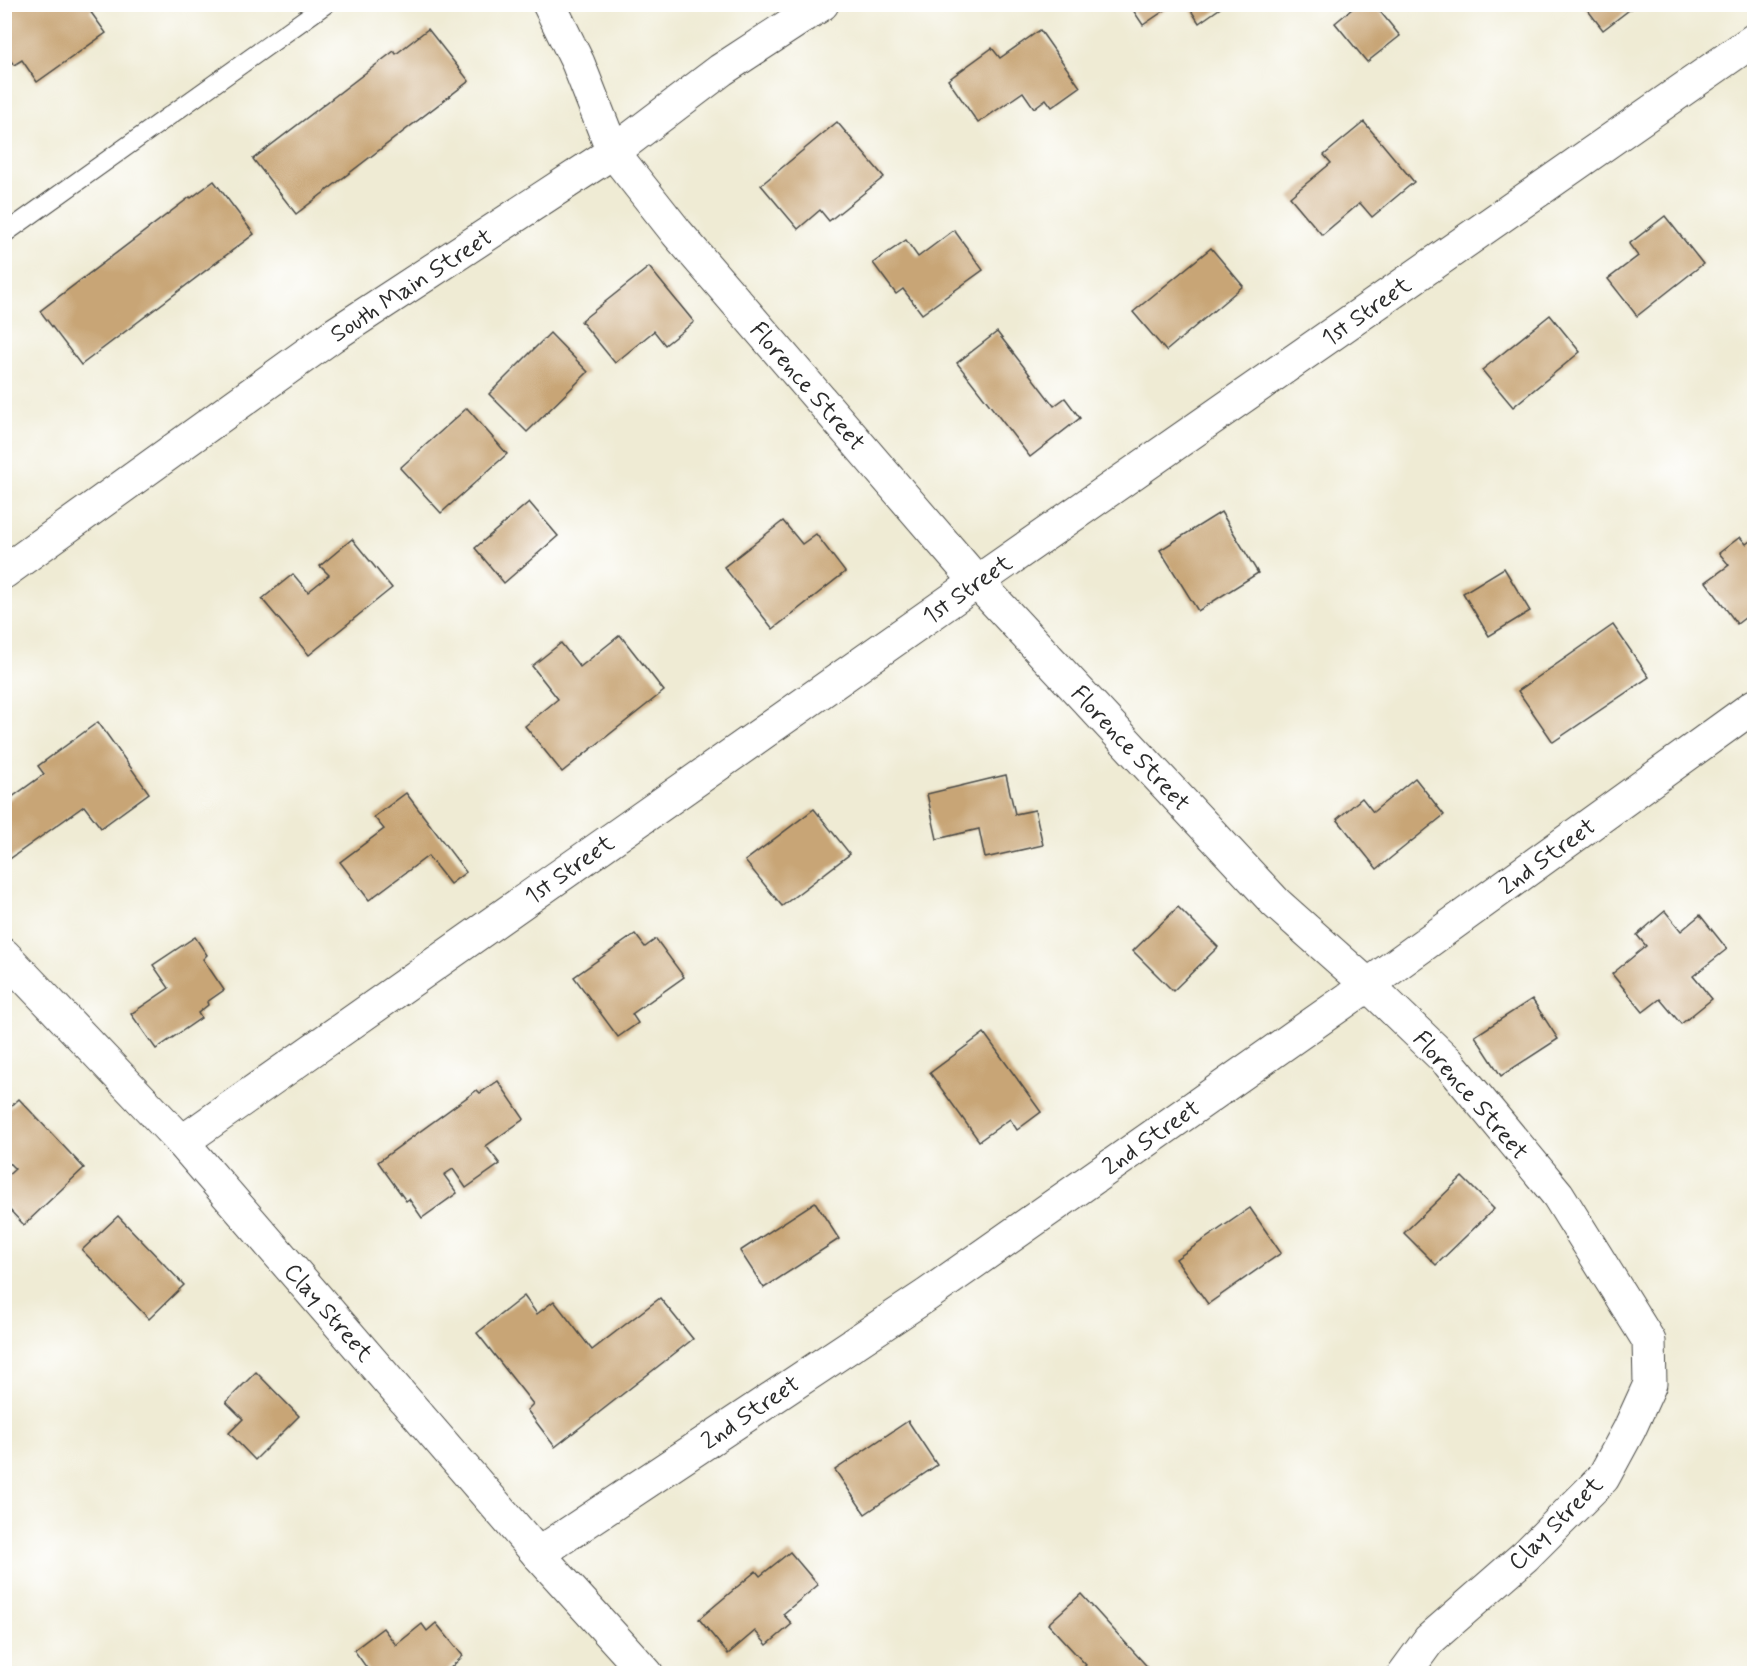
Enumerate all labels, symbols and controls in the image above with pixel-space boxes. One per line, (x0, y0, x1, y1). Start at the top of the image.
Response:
street label: South Main Street (325, 222, 499, 350)
street label: 1st Street (1316, 270, 1418, 354)
street label: Florence Street (742, 316, 872, 458)
street label: 1st Street (917, 548, 1019, 632)
street label: Florence Street (1063, 679, 1196, 819)
street label: 2nd Street (1493, 812, 1602, 903)
street label: 1st Street (519, 828, 621, 912)
street label: Florence Street (1405, 1025, 1535, 1167)
street label: 2nd Street (1097, 1093, 1207, 1183)
street label: Clay Street (276, 1257, 379, 1369)
street label: 2nd Street (696, 1369, 806, 1458)
street label: Clay Street (1502, 1470, 1610, 1578)

